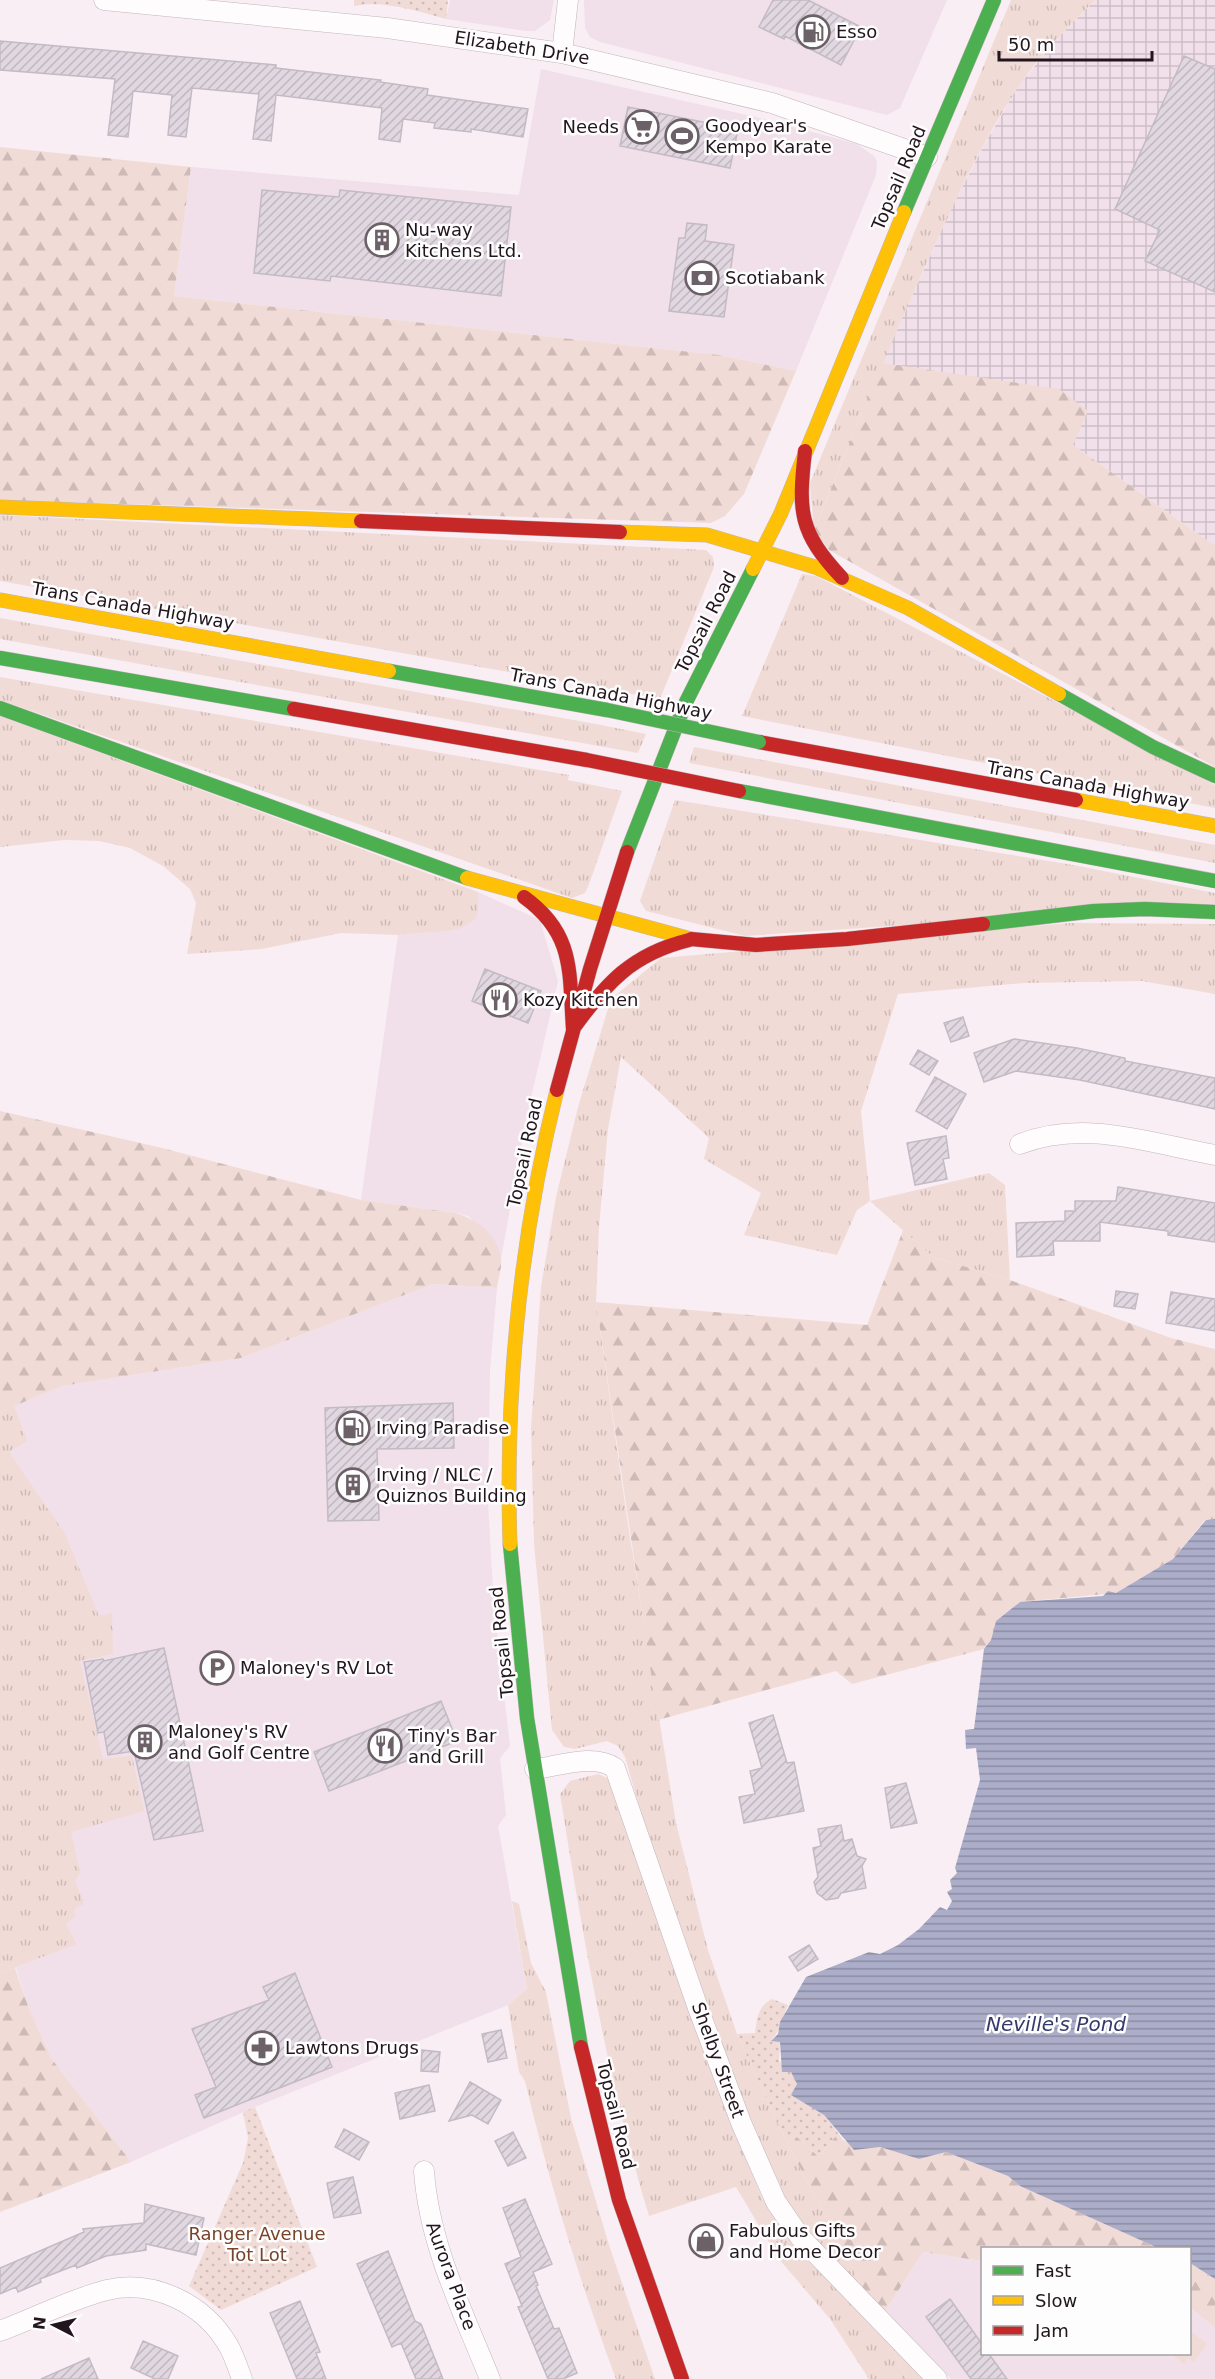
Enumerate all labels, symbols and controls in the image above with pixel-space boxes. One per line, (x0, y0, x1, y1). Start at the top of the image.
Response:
fuel station icon: Esso (795, 14, 831, 50)
place label: Esso (836, 21, 877, 42)
scale bar (999, 24, 1152, 62)
street label: Elizabeth Drive (453, 26, 591, 69)
text: 50 m (1008, 34, 1054, 55)
supermarket icon: Needs (624, 109, 660, 145)
place label: Goodyear's Kempo Karate (705, 115, 832, 157)
place label: Needs (563, 116, 619, 137)
sports icon: Goodyear's Kempo Karate (664, 118, 700, 154)
street label: Topsail Road (867, 122, 930, 234)
place label: Nu-way Kitchens Ltd. (405, 219, 522, 261)
building icon: Nu-way Kitchens Ltd. (364, 222, 400, 258)
bank icon: Scotiabank (684, 260, 720, 296)
place label: Scotiabank (725, 267, 825, 288)
street label: Topsail Road (670, 567, 740, 677)
street label: Trans Canada Highway (29, 577, 236, 634)
street label: Trans Canada Highway (507, 663, 714, 723)
street label: Trans Canada Highway (984, 756, 1191, 813)
restaurant icon: Kozy Kitchen (482, 982, 518, 1018)
place label: Kozy Kitchen (523, 989, 638, 1010)
street label: Topsail Road (502, 1096, 546, 1211)
fuel station icon: Irving Paradise (335, 1410, 371, 1446)
place label: Irving Paradise (376, 1417, 509, 1438)
place label: Irving / NLC / Quiznos Building (376, 1464, 527, 1506)
building icon: Irving / NLC / Quiznos Building (335, 1467, 371, 1503)
street label: Topsail Road (485, 1585, 518, 1700)
parking icon: Maloney's RV Lot (199, 1650, 235, 1686)
place label: Maloney's RV Lot (240, 1657, 393, 1678)
place label: Maloney's RV and Golf Centre (168, 1721, 310, 1763)
building icon: Maloney's RV and Golf Centre (127, 1724, 163, 1760)
place label: Tiny's Bar and Grill (407, 1725, 497, 1767)
restaurant icon: Tiny's Bar and Grill (367, 1728, 403, 1764)
street label: Shelby Street (688, 1999, 749, 2120)
water label: Neville's Pond (986, 2012, 1126, 2036)
pharmacy icon: Lawtons Drugs (244, 2030, 280, 2066)
place label: Lawtons Drugs (285, 2037, 419, 2058)
street label: Topsail Road (593, 2057, 640, 2172)
street label: Aurora Place (422, 2219, 481, 2333)
place label: Fabulous Gifts and Home Decor (729, 2220, 881, 2262)
park label: Ranger Avenue Tot Lot (188, 2223, 326, 2265)
shop icon: Fabulous Gifts and Home Decor (688, 2223, 724, 2259)
legend (981, 2247, 1191, 2355)
text: Fast (1035, 2260, 1071, 2281)
text: Slow (1035, 2290, 1077, 2311)
north arrow (24, 2295, 84, 2355)
text: N (29, 2315, 50, 2331)
text: Jam (1034, 2320, 1069, 2341)

